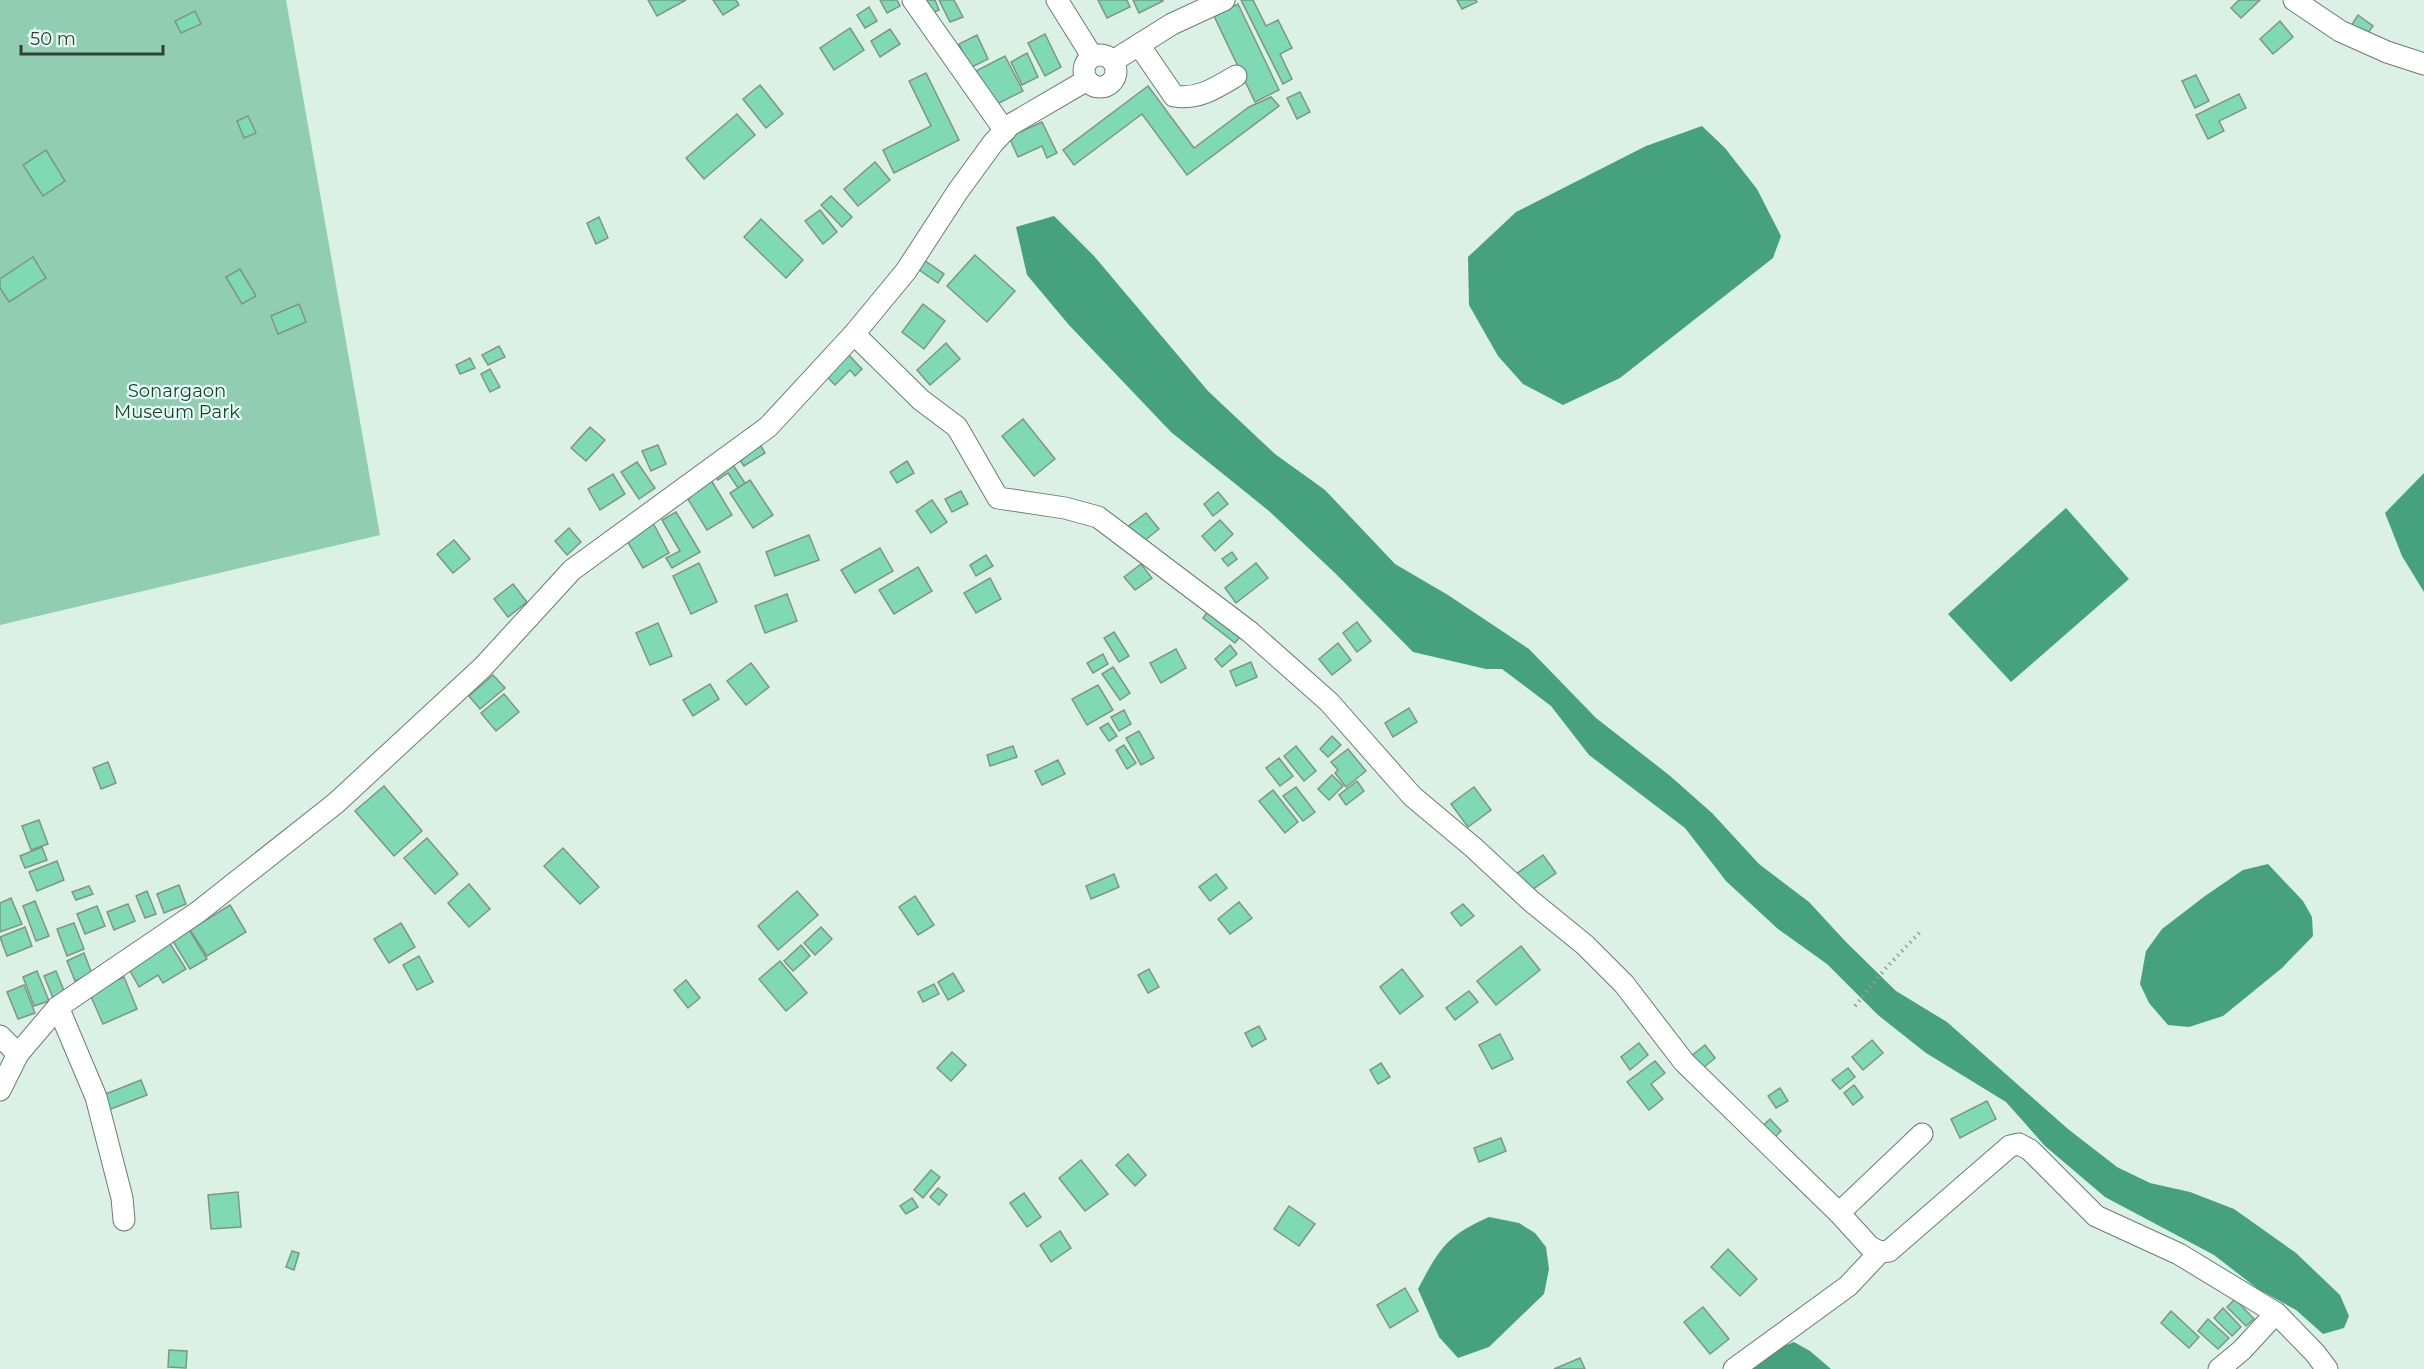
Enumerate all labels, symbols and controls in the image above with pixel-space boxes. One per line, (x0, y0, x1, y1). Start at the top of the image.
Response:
scale bar (21, 18, 164, 56)
text: 50 m (30, 28, 76, 50)
park label: Sonargaon Museum Park (114, 380, 240, 423)

